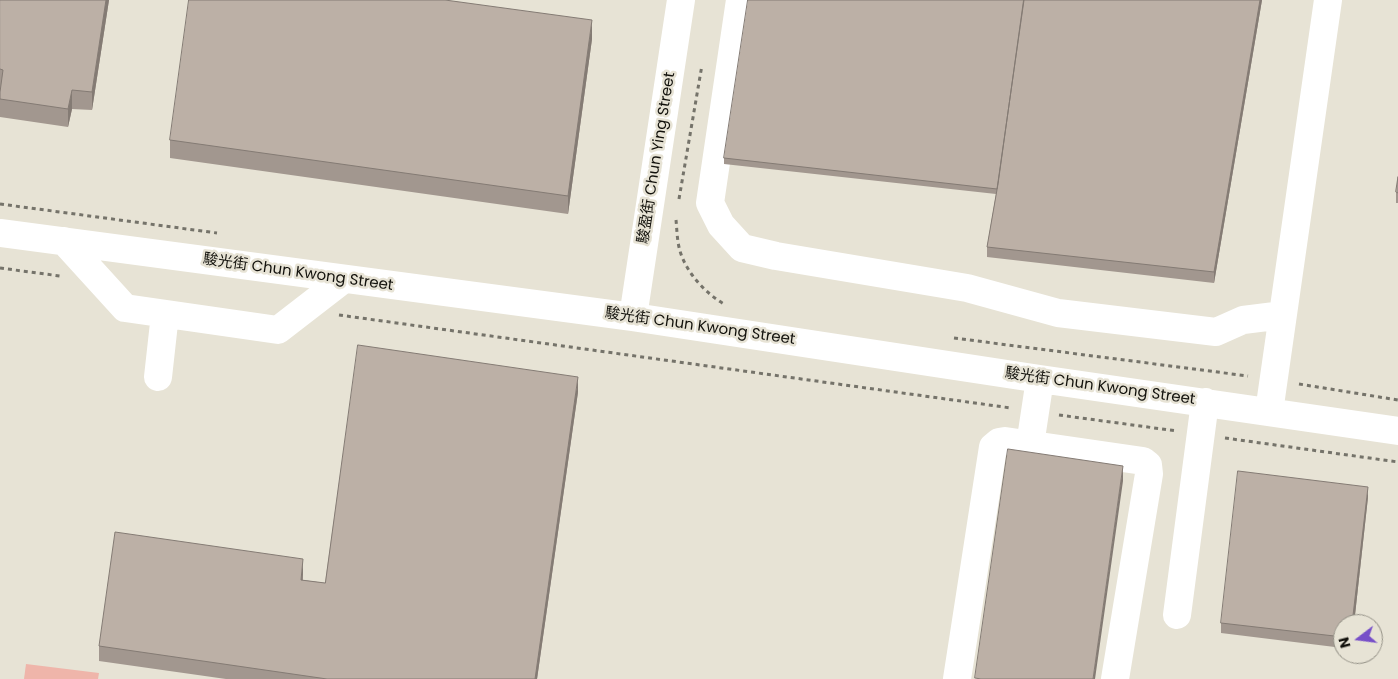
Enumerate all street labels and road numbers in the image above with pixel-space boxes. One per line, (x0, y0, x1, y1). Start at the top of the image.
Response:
street label: 駿盈街 Chun Ying Street (635, 71, 679, 245)
street label: 駿光街 Chun Kwong Street (202, 251, 394, 295)
street label: 駿光街 Chun Kwong Street (604, 305, 796, 349)
street label: 駿光街 Chun Kwong Street (1004, 365, 1196, 409)

